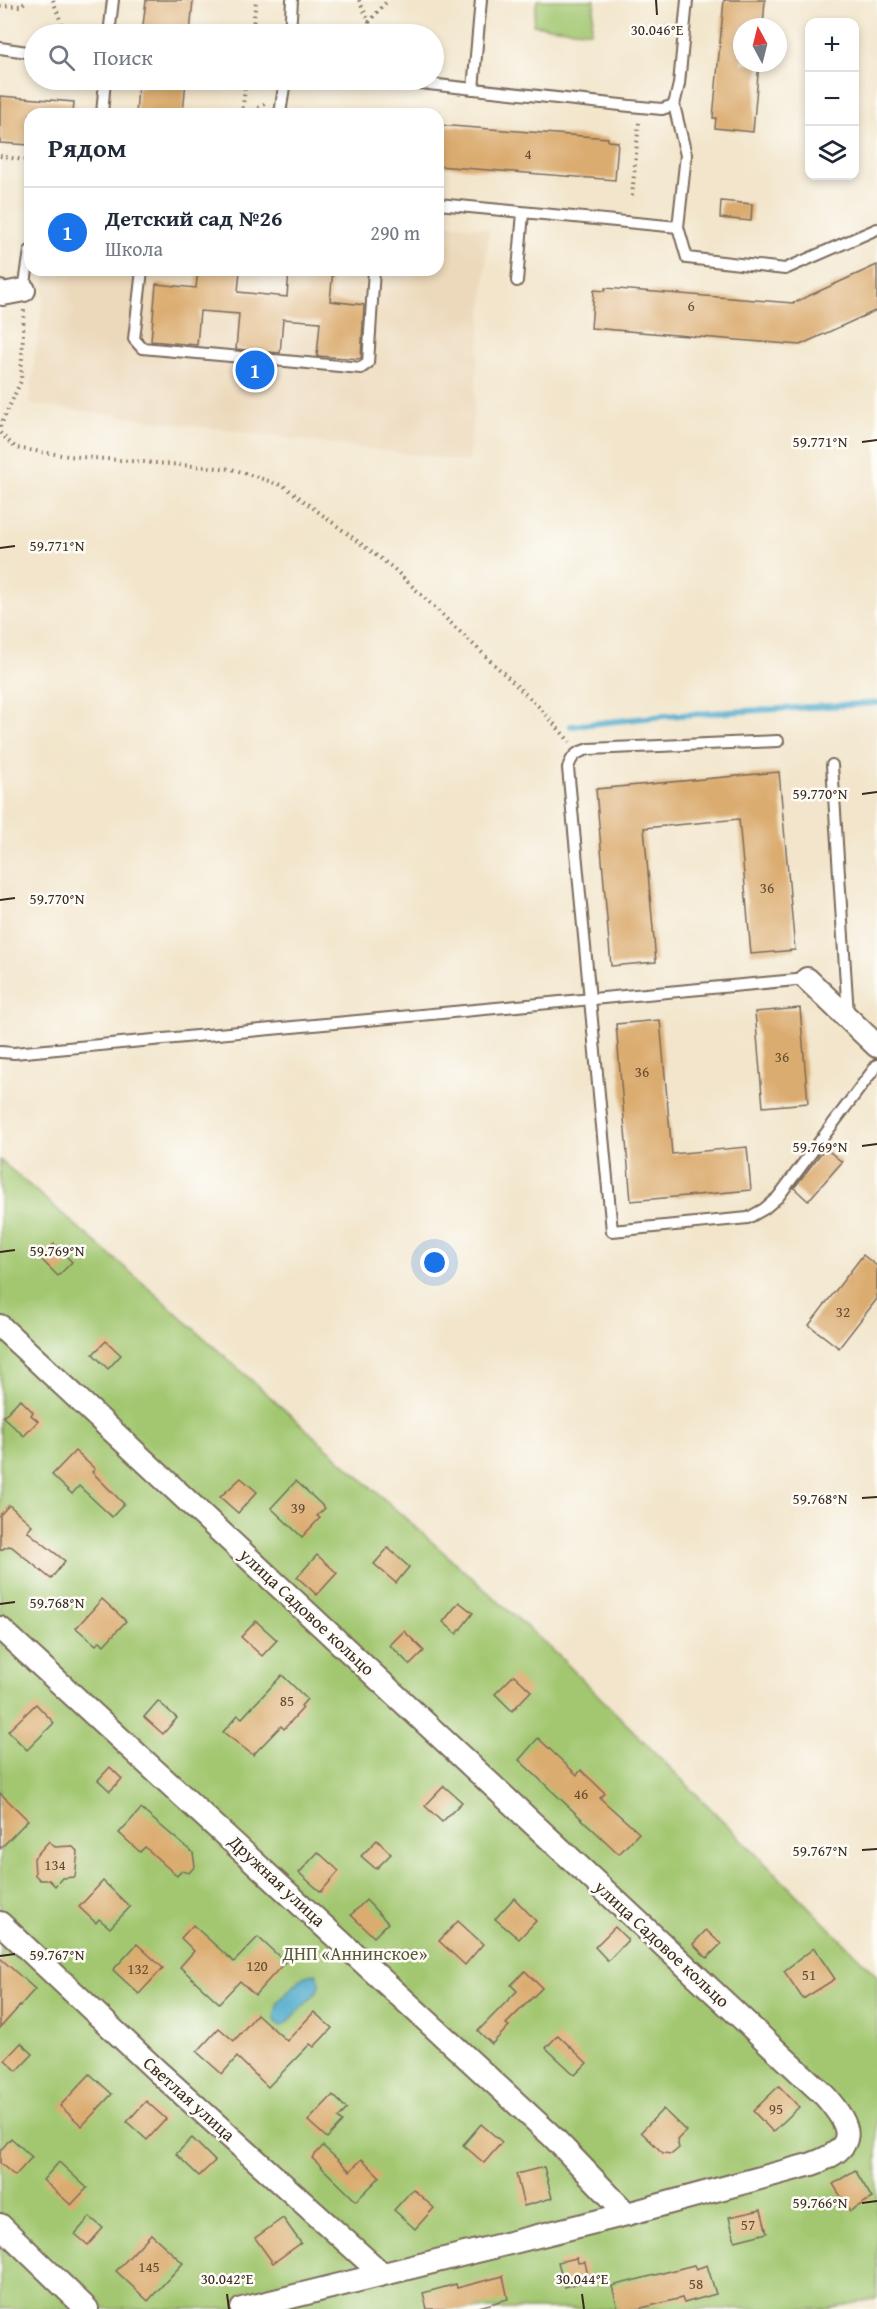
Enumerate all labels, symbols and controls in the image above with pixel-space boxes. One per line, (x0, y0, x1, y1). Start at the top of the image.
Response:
north arrow (733, 18, 787, 72)
map controls (805, 18, 859, 180)
button: + (805, 18, 859, 72)
text: 30.046°E (631, 19, 684, 40)
search box (24, 24, 444, 90)
icon: search (45, 41, 78, 74)
text: Поиск (93, 41, 153, 73)
button: − (805, 72, 859, 126)
button: layers (805, 126, 859, 180)
text: Рядом (48, 128, 126, 167)
house number: 4 (524, 143, 532, 164)
text: Детский сад №26 (105, 202, 282, 234)
text: 1 (62, 218, 73, 247)
text: 290 m (370, 218, 420, 247)
text: Школа (105, 234, 163, 263)
house number: 6 (687, 295, 695, 316)
pin: 1 (236, 348, 274, 392)
text: 59.771°N (793, 431, 848, 452)
text: 59.771°N (30, 535, 85, 556)
text: 59.770°N (793, 783, 848, 804)
house number: 36 (760, 877, 774, 898)
text: 59.770°N (30, 888, 85, 909)
house number: 36 (775, 1046, 789, 1067)
house number: 36 (635, 1061, 649, 1082)
text: 59.769°N (793, 1136, 848, 1157)
text: 59.769°N (30, 1240, 85, 1261)
your location (420, 1248, 449, 1277)
house number: 32 (836, 1301, 850, 1322)
text: 59.768°N (793, 1488, 848, 1509)
house number: 39 (291, 1497, 305, 1518)
street label: улица Садовое кольцо (233, 1541, 381, 1682)
text: 59.768°N (30, 1592, 85, 1613)
house number: 85 (280, 1690, 294, 1711)
house number: 46 (574, 1783, 588, 1804)
street label: Дружная улица (222, 1828, 332, 1933)
text: 59.767°N (793, 1840, 848, 1861)
house number: 134 (44, 1854, 66, 1875)
street label: улица Садовое кольцо (588, 1873, 736, 2014)
park label: ДНП «Аннинское» (282, 1940, 428, 1967)
text: 59.767°N (30, 1944, 85, 1965)
house number: 120 (246, 1955, 268, 1976)
house number: 132 (127, 1958, 149, 1979)
house number: 51 (802, 1964, 816, 1985)
street label: Светлая улица (137, 2050, 242, 2148)
house number: 95 (769, 2098, 783, 2119)
text: 59.766°N (793, 2192, 848, 2213)
house number: 57 (741, 2214, 755, 2235)
house number: 145 (138, 2256, 160, 2277)
text: 30.042°E (201, 2268, 254, 2289)
text: 30.044°E (556, 2268, 609, 2289)
house number: 58 (689, 2273, 703, 2294)

